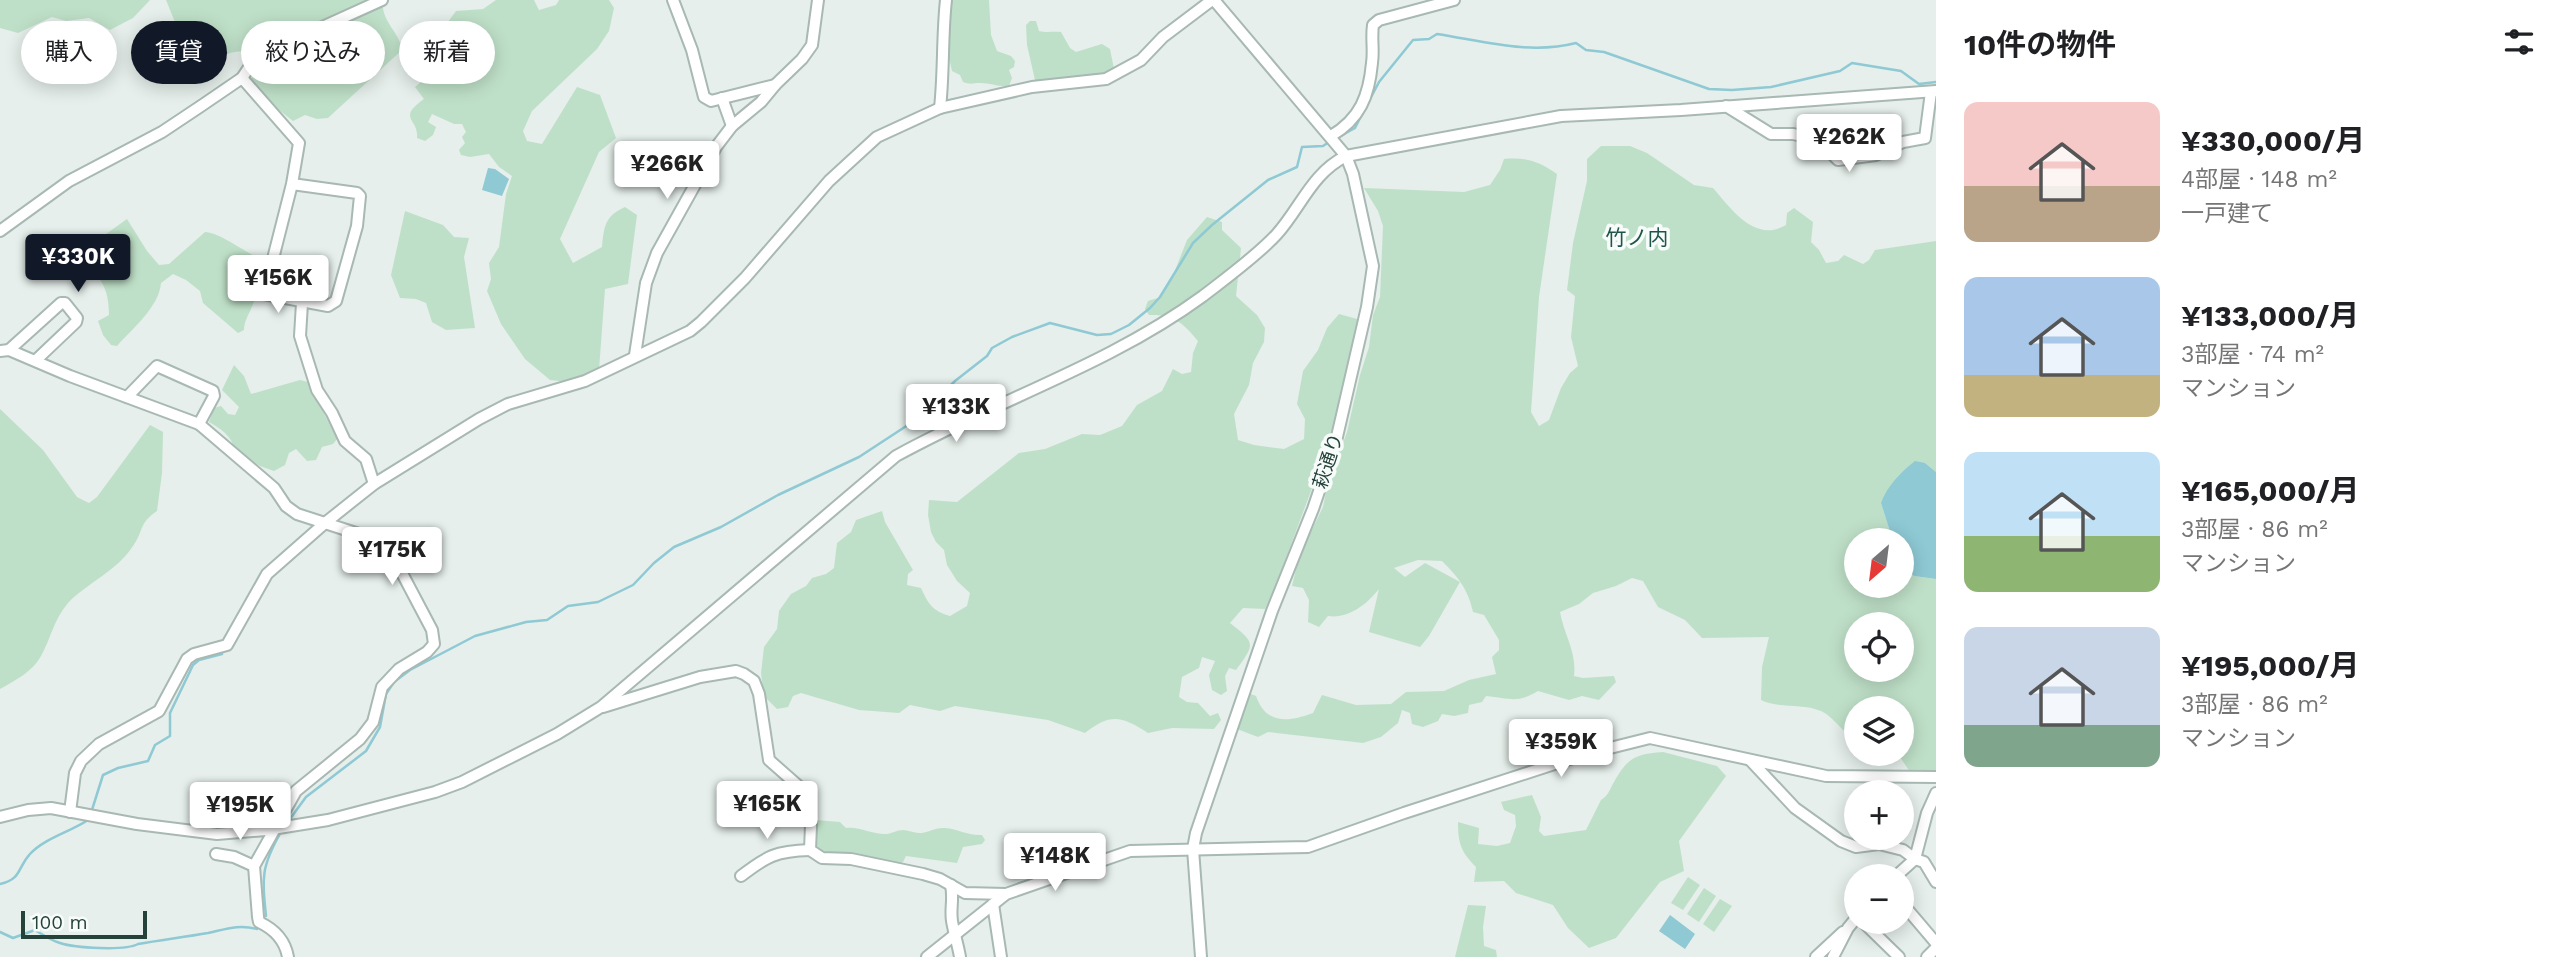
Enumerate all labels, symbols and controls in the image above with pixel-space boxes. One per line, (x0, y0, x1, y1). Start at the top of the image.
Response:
chip: 購入 (21, 21, 117, 84)
chip: 賃貸 (131, 21, 227, 84)
chip: 絞り込み (241, 21, 385, 84)
chip: 新着 (399, 21, 495, 84)
icon: filters (2500, 23, 2538, 61)
text: 10件の物件 (1964, 27, 2116, 62)
pin: ¥262K (1800, 114, 1898, 174)
text: ¥262K (1813, 123, 1885, 150)
text: ¥330,000/月 (2181, 123, 2365, 158)
icon: home (2020, 130, 2104, 214)
pin: ¥266K (618, 142, 716, 201)
text: ¥266K (630, 150, 704, 177)
text: 4部屋 · 148 m² (2181, 166, 2337, 193)
text: 一戸建て (2181, 200, 2273, 227)
district label: 竹ノ内 (1606, 225, 1669, 250)
pin: ¥330K (29, 234, 127, 294)
text: ¥330K (41, 243, 115, 270)
pin: ¥156K (229, 256, 327, 315)
text: ¥156K (244, 264, 312, 291)
text: ¥133,000/月 (2181, 298, 2359, 333)
icon: home (2020, 305, 2104, 389)
text: 3部屋 · 74 m² (2181, 341, 2324, 368)
text: マンション (2181, 375, 2296, 402)
pin: ¥133K (907, 384, 1005, 444)
text: ¥133K (922, 393, 990, 420)
street label: 萩通り (1308, 430, 1348, 492)
text: ¥165,000/月 (2181, 473, 2360, 508)
icon: home (2020, 480, 2104, 564)
text: 3部屋 · 86 m² (2181, 516, 2328, 543)
pin: ¥175K (343, 528, 441, 587)
north arrow (1844, 528, 1914, 598)
map controls (1844, 528, 1914, 934)
text: ¥175K (358, 536, 426, 563)
text: マンション (2181, 550, 2296, 577)
button: locate (1844, 612, 1914, 682)
text: ¥195,000/月 (2181, 648, 2359, 683)
icon: home (2020, 655, 2104, 739)
text: 3部屋 · 86 m² (2181, 691, 2328, 718)
button: layers (1844, 696, 1914, 766)
pin: ¥359K (1512, 720, 1610, 779)
text: マンション (2181, 725, 2296, 752)
text: ¥359K (1525, 728, 1597, 755)
button: + (1844, 780, 1914, 850)
pin: ¥195K (191, 782, 289, 842)
pin: ¥165K (718, 782, 816, 841)
text: ¥165K (733, 790, 801, 817)
text: ¥195K (206, 791, 274, 818)
pin: ¥148K (1006, 834, 1104, 893)
text: ¥148K (1020, 842, 1090, 869)
button: − (1844, 864, 1914, 934)
scale bar (21, 908, 147, 940)
text: 100 m (32, 911, 88, 934)

